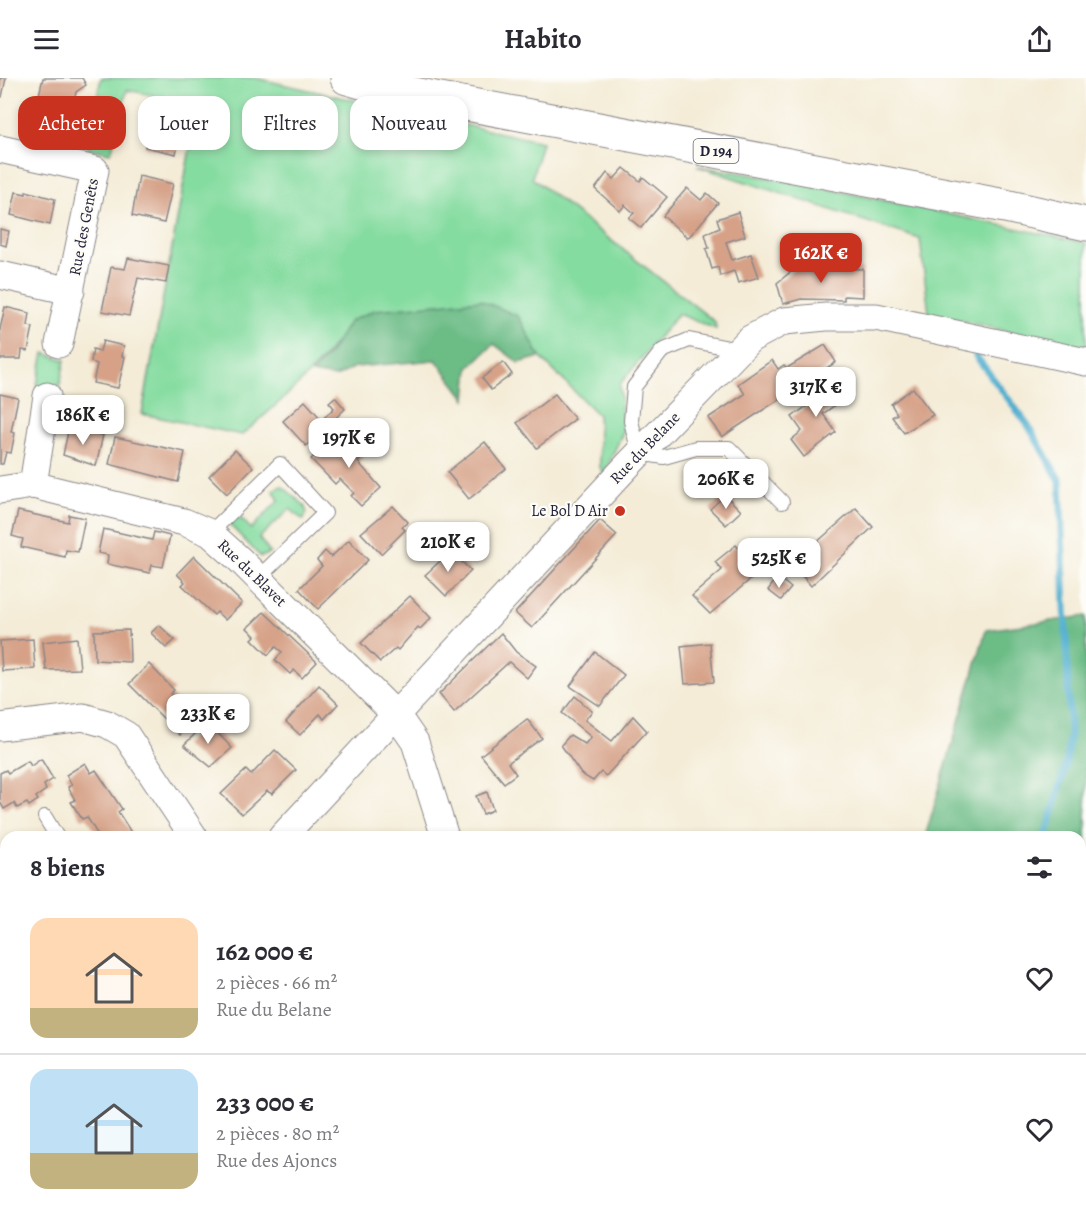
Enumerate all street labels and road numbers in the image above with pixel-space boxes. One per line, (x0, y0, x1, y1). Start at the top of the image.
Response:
road number: D 194 (694, 139, 738, 163)
street label: Rue des Genêts (64, 176, 104, 278)
street label: Rue du Belane (605, 407, 685, 489)
street label: Rue du Blavet (212, 534, 292, 612)

